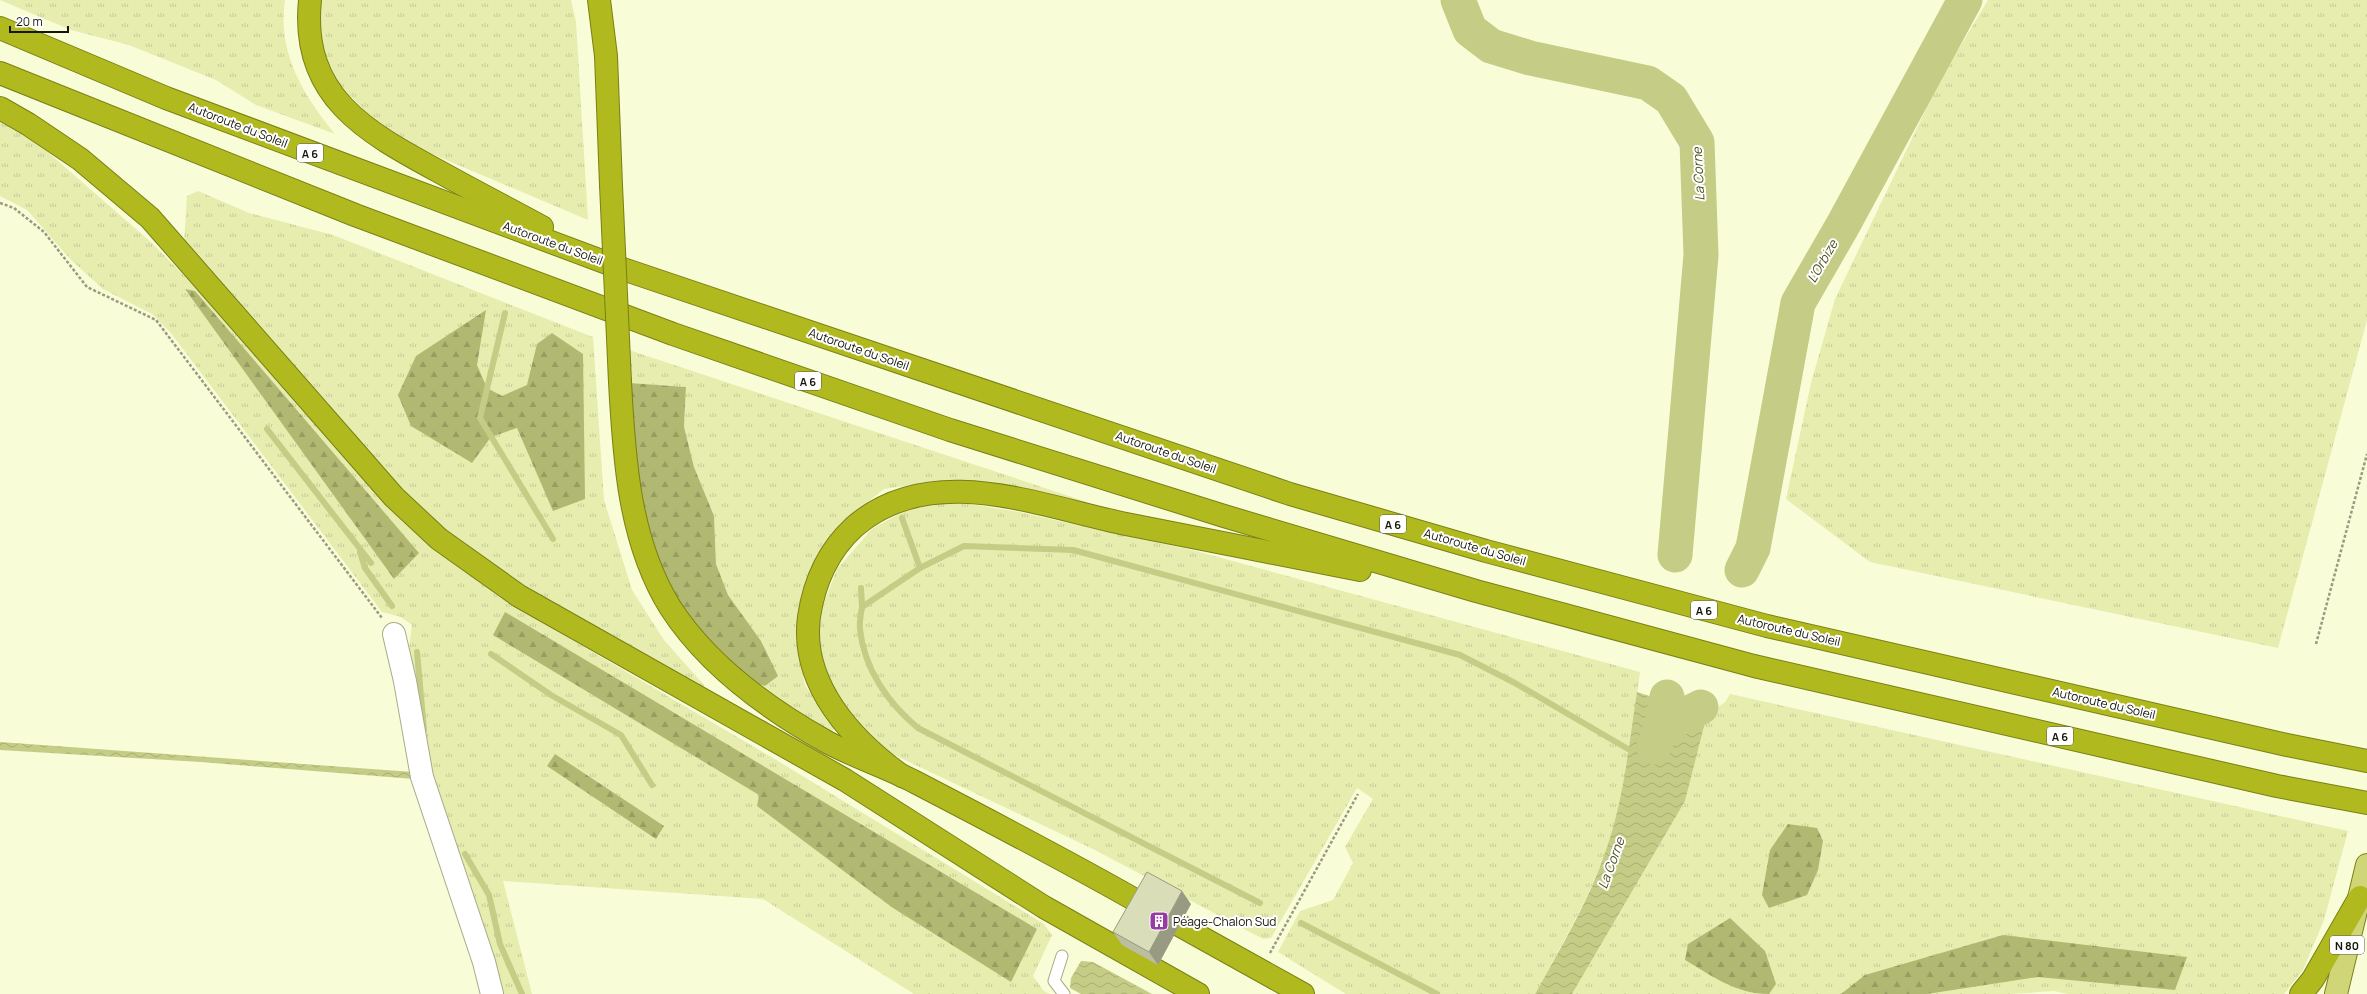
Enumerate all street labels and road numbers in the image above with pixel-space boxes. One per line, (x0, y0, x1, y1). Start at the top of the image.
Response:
street label: Autoroute du Soleil (186, 98, 290, 152)
road number: A 6 (297, 144, 323, 162)
street label: Autoroute du Soleil (501, 217, 605, 269)
street label: Autoroute du Soleil (806, 324, 912, 374)
road number: A 6 (795, 372, 821, 390)
street label: Autoroute du Soleil (1113, 427, 1219, 477)
road number: A 6 (1380, 515, 1406, 533)
street label: Autoroute du Soleil (1422, 524, 1528, 570)
road number: A 6 (1691, 601, 1717, 619)
street label: Autoroute du Soleil (1736, 610, 1842, 650)
street label: Autoroute du Soleil (2051, 683, 2157, 723)
road number: A 6 (2047, 727, 2073, 745)
road number: N 80 (2330, 936, 2364, 954)

